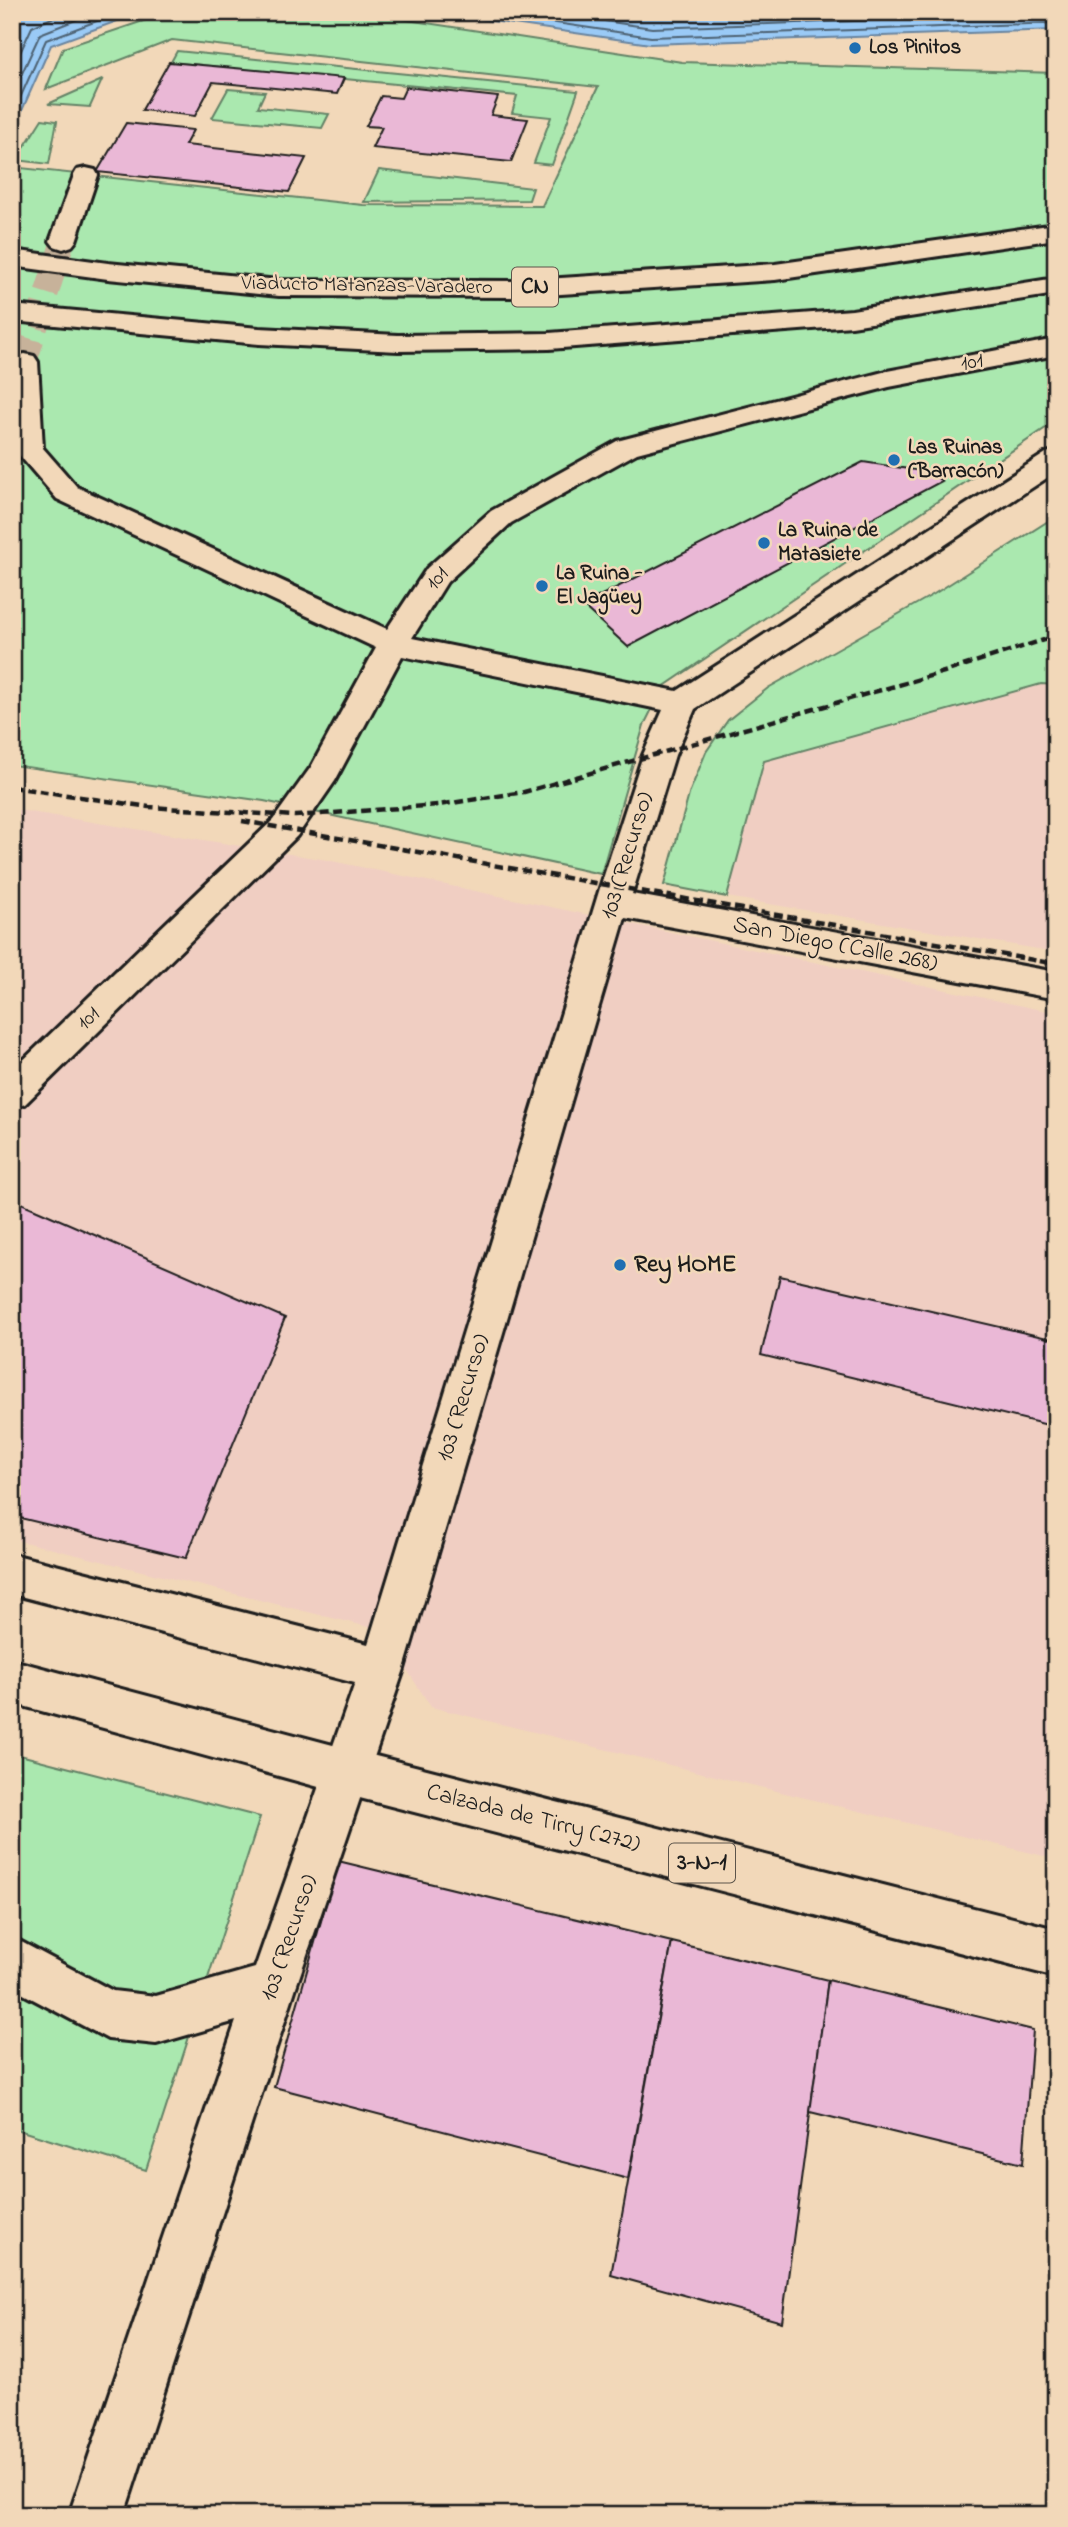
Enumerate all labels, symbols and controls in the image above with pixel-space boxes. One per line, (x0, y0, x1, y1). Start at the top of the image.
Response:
place label: Los Pinitos (869, 33, 961, 63)
marker: Los Pinitos (847, 40, 863, 56)
road number: CN (512, 268, 558, 306)
street label: Viaducto Matanzas-Varadero (240, 269, 493, 303)
street label: 101 (958, 346, 986, 380)
place label: Las Ruinas (Barracón) (908, 433, 1004, 487)
marker: Las Ruinas (Barracón) (886, 452, 902, 468)
place label: La Ruina de Matasiete (778, 516, 878, 570)
marker: La Ruina de Matasiete (756, 535, 772, 551)
place label: La Ruina - El Jagüey (556, 559, 643, 615)
street label: 101 (419, 561, 457, 597)
marker: La Ruina - El Jagüey (534, 578, 550, 594)
street label: 103 (Recurso) (592, 788, 664, 924)
street label: San Diego (Calle 268) (730, 908, 940, 982)
street label: 101 (71, 1000, 108, 1038)
place label: Rey HOME (634, 1248, 736, 1284)
marker: Rey HOME (612, 1257, 628, 1273)
street label: 103 (Recurso) (428, 1330, 500, 1466)
street label: Calzada de Tirry (272) (422, 1776, 644, 1863)
road number: 3-N-1 (669, 1844, 735, 1882)
street label: 103 (Recurso) (252, 1870, 328, 2006)

